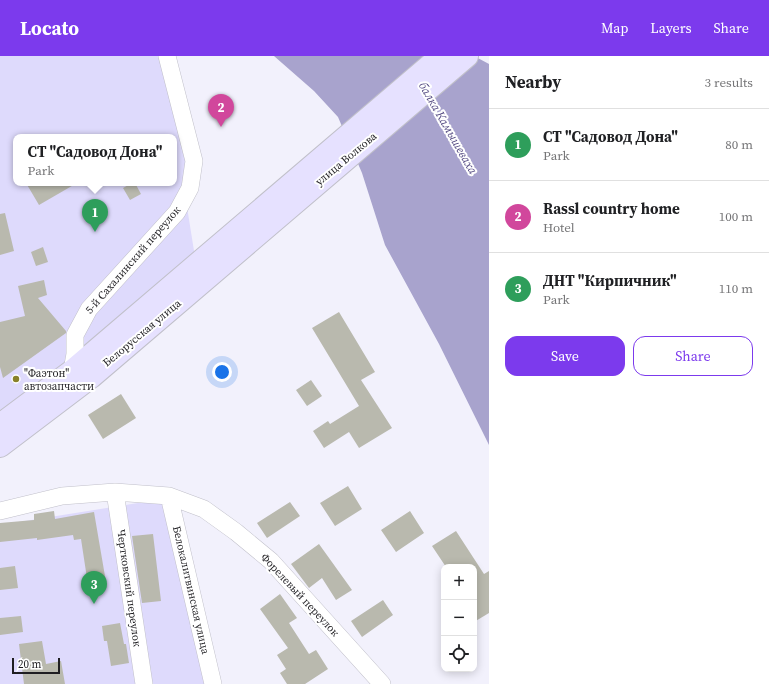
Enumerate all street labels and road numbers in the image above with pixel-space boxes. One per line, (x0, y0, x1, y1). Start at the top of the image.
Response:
street label: улица Волкова (312, 129, 380, 189)
street label: 5-й Сахалинский переулок (82, 203, 184, 317)
street label: Белорусская улица (100, 296, 185, 370)
street label: Белокалитвинская улица (169, 524, 213, 656)
street label: Чертковский переулок (113, 528, 145, 648)
street label: Форелевый переулок (257, 550, 343, 640)

